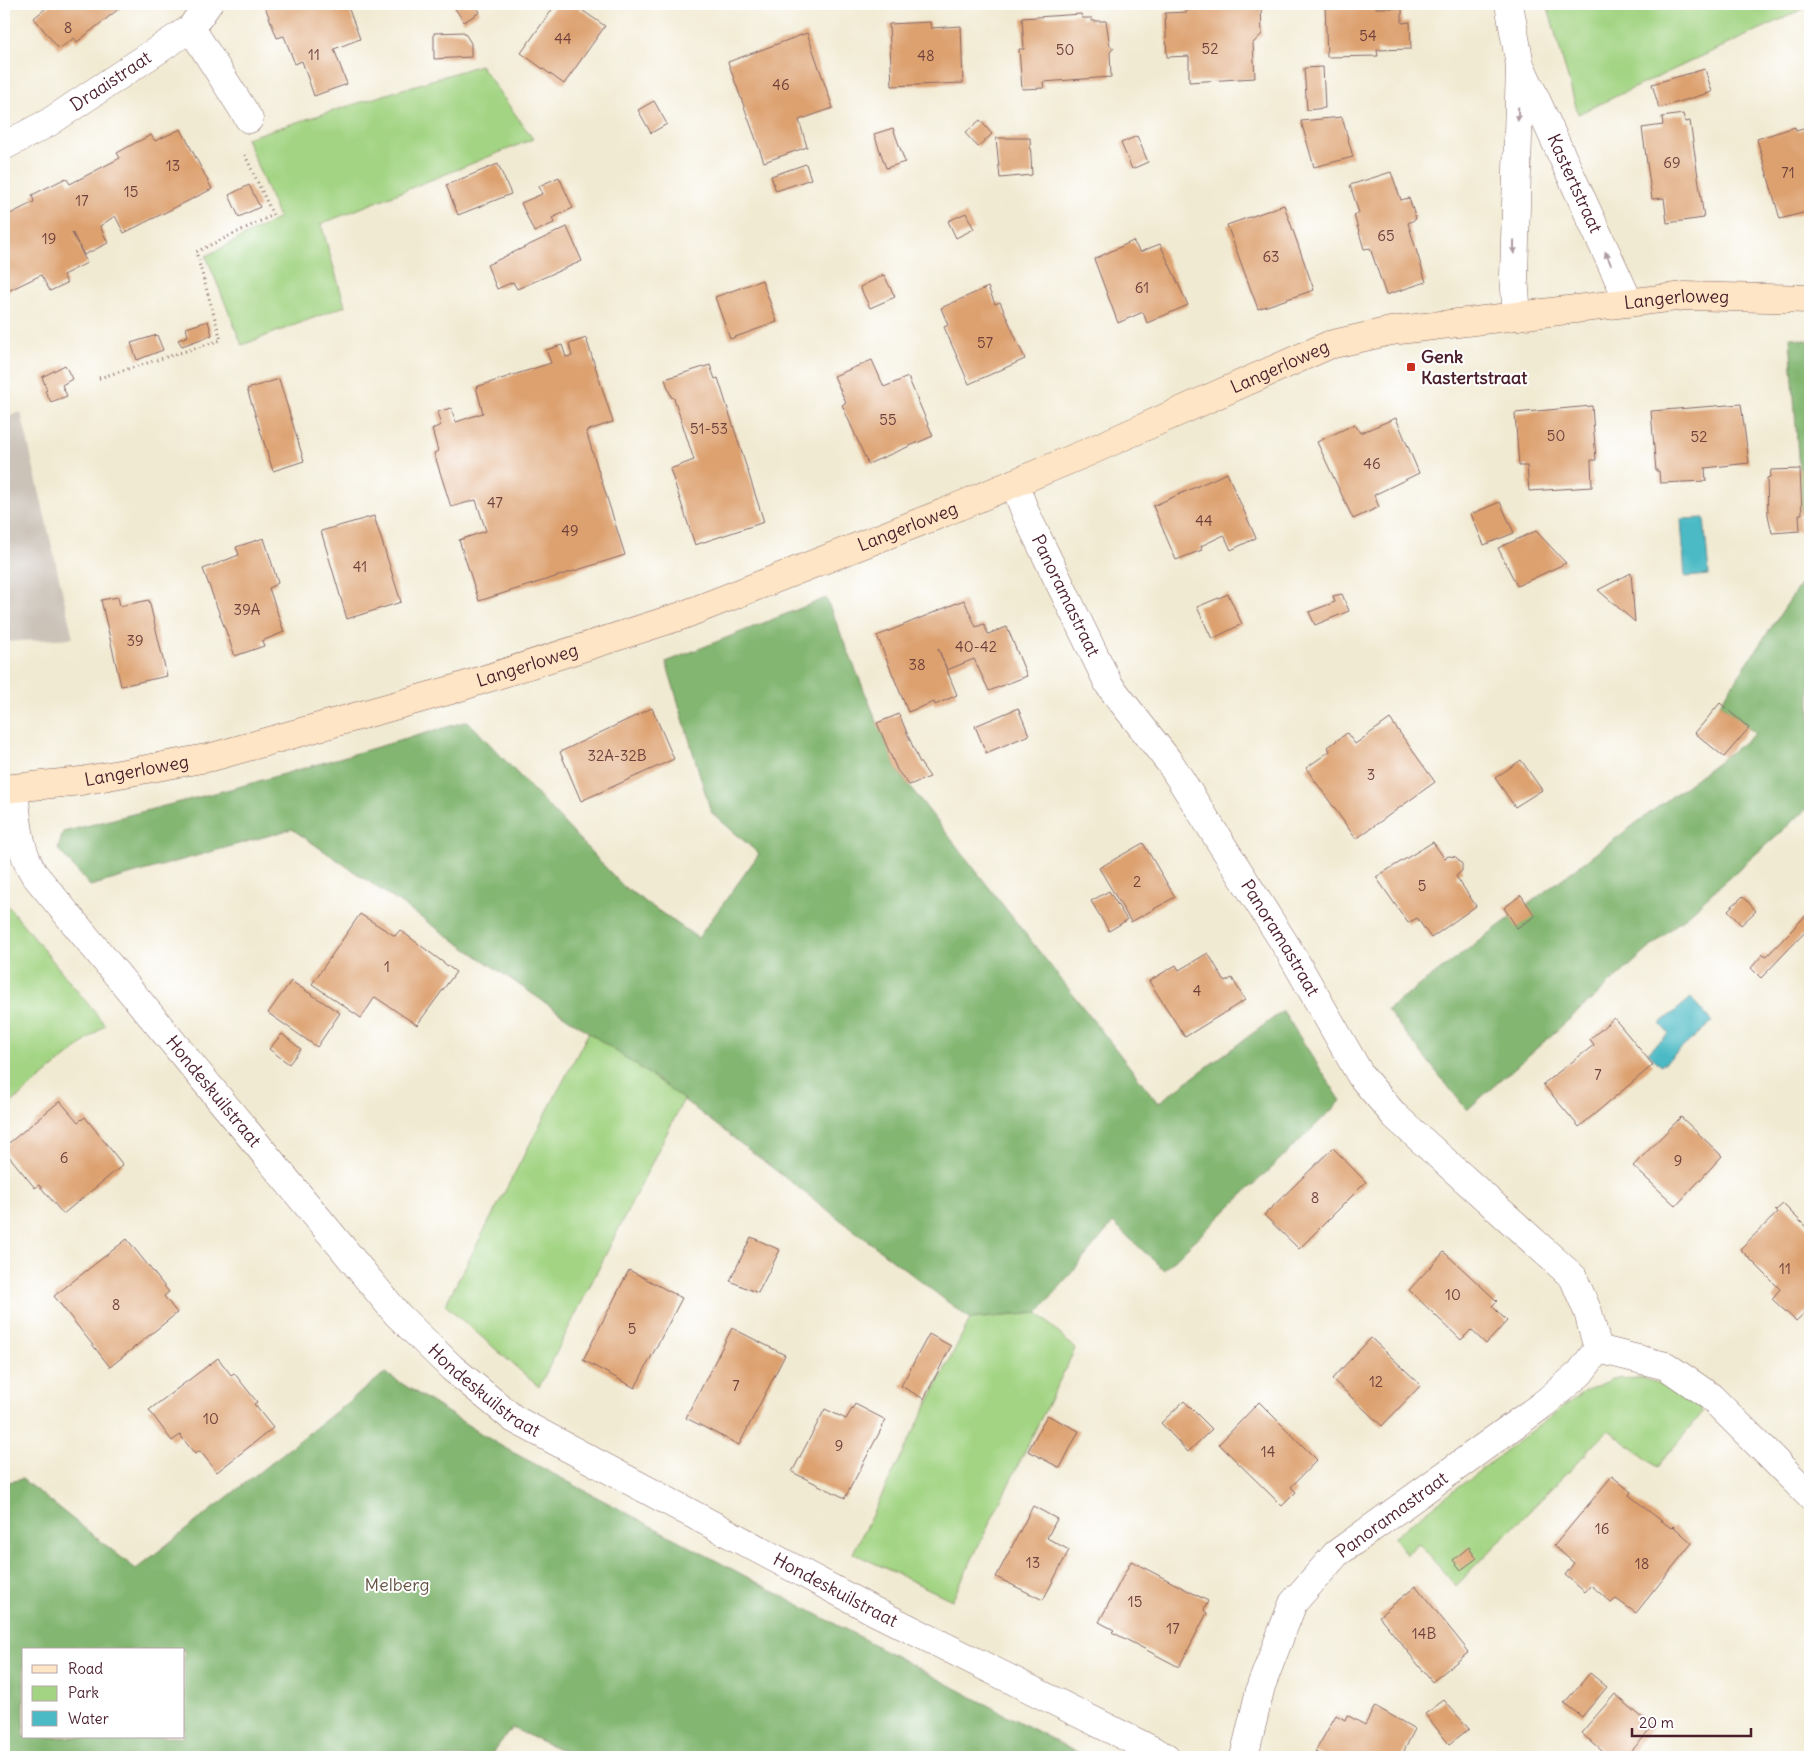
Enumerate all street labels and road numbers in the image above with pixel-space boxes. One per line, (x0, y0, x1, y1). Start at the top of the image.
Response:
street label: Draaistraat (66, 46, 155, 116)
street label: Kastertstraat (1542, 130, 1608, 236)
street label: Langerloweg (1623, 284, 1729, 314)
street label: Langerloweg (1227, 334, 1332, 398)
street label: Langerloweg (854, 496, 961, 556)
street label: Panoramastraat (1027, 531, 1105, 660)
street label: Langerloweg (473, 638, 581, 692)
street label: Langerloweg (83, 749, 191, 791)
street label: Panoramastraat (1236, 875, 1325, 1000)
street label: Hondeskuilstraat (161, 1031, 266, 1152)
street label: Hondeskuilstraat (423, 1339, 544, 1442)
street label: Panoramastraat (1331, 1466, 1452, 1563)
street label: Hondeskuilstraat (769, 1547, 902, 1632)

